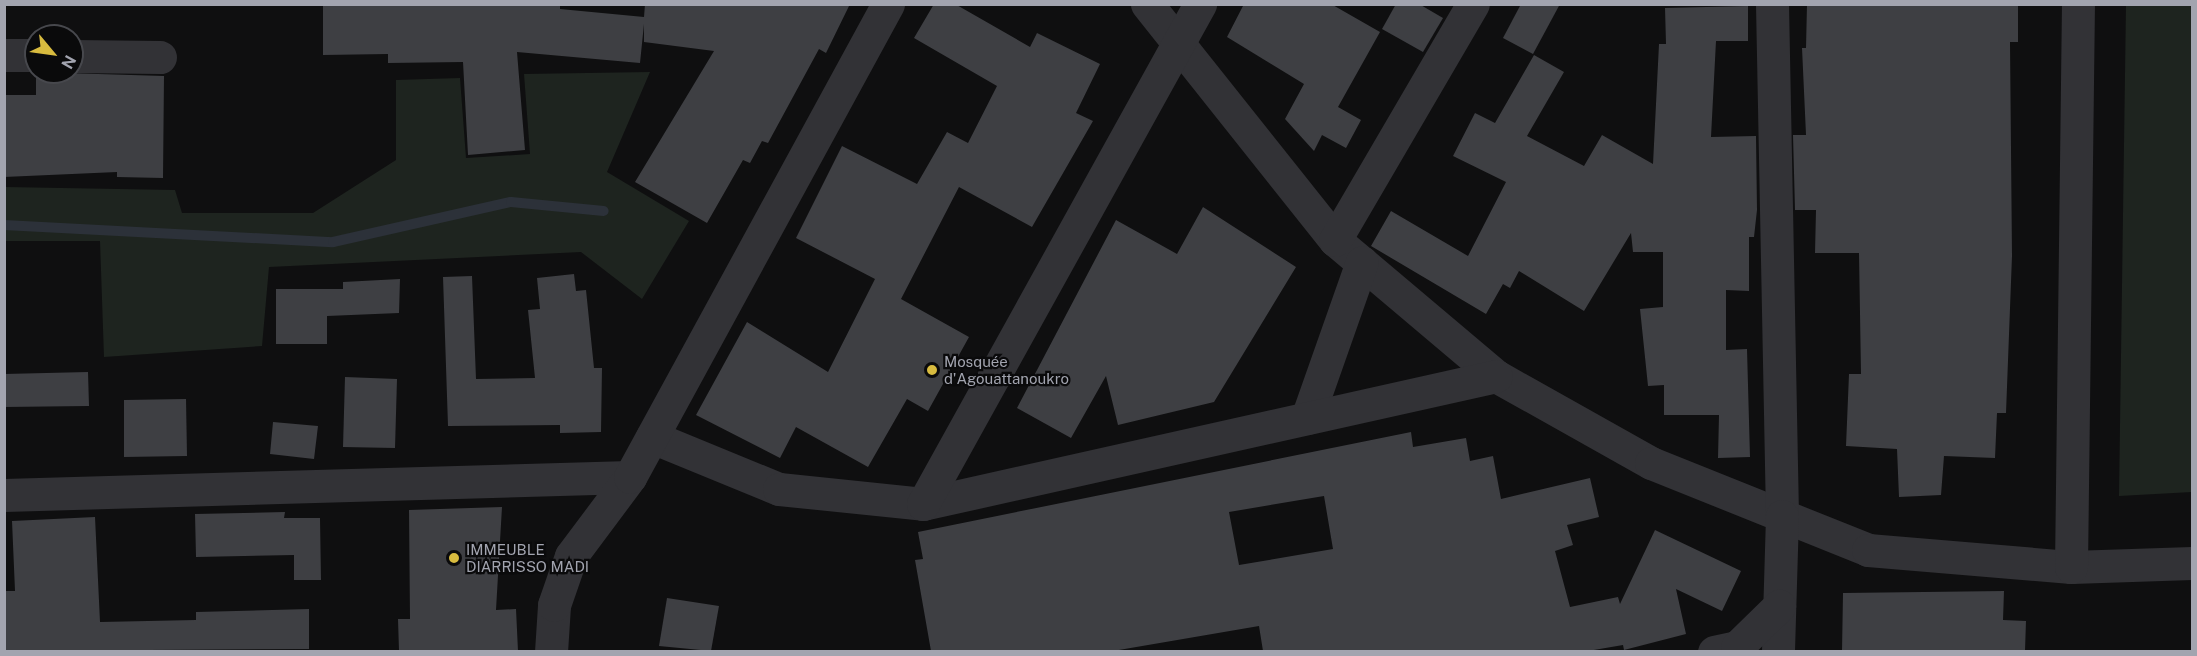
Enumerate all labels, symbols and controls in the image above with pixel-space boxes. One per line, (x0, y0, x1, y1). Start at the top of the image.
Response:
north arrow (24, 24, 84, 84)
text: N (57, 52, 80, 72)
place label: Mosquée d'Agouattanoukro (944, 352, 1069, 387)
marker: Mosquée d'Agouattanoukro (925, 363, 939, 377)
place label: IMMEUBLE DIARRISSO MADI (466, 540, 589, 575)
marker: IMMEUBLE DIARRISSO MADI (447, 551, 461, 565)

